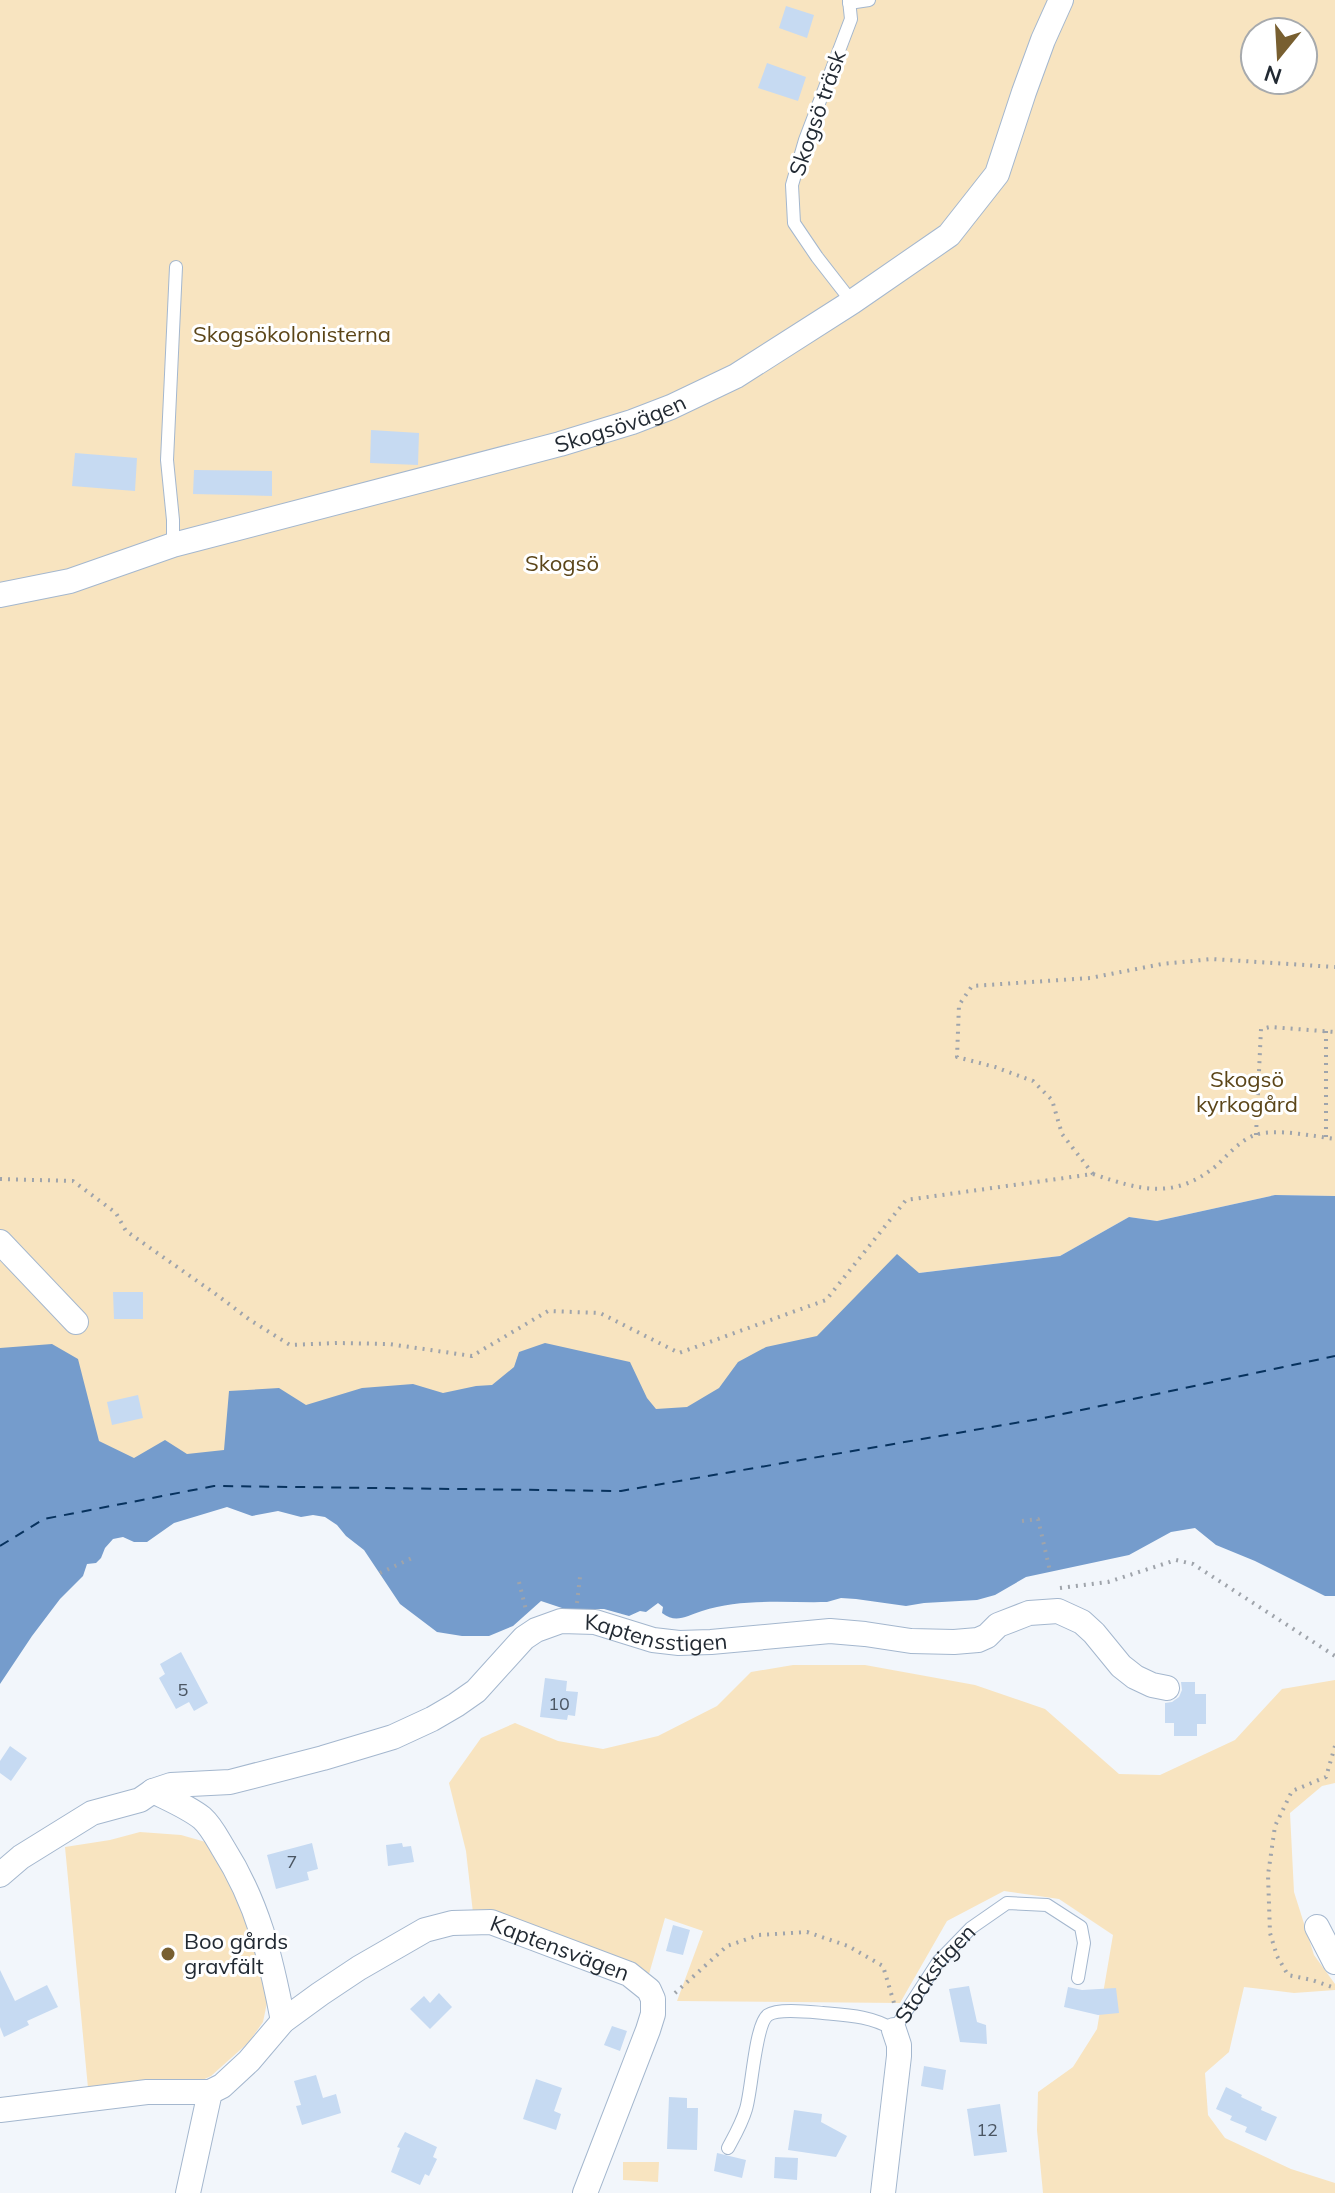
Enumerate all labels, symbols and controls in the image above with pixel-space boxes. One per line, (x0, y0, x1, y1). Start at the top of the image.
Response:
north arrow (1239, 16, 1319, 96)
street label: Skogsö träsk (782, 46, 852, 179)
text: N (1261, 59, 1285, 91)
park label: Skogsökolonisterna (193, 320, 391, 348)
street label: Skogsövägen (551, 388, 691, 459)
park label: Skogsö (525, 549, 599, 577)
park label: Skogsö kyrkogård (1196, 1065, 1298, 1118)
street label: Kaptensstigen (584, 1608, 729, 1657)
house number: 5 (178, 1678, 189, 1701)
house number: 10 (548, 1692, 570, 1715)
house number: 7 (287, 1850, 297, 1873)
street label: Kaptensvägen (486, 1909, 633, 1987)
street label: Stockstigen (888, 1918, 981, 2028)
place label: Boo gårds gravfält (184, 1927, 288, 1980)
marker: Boo gårds gravfält (159, 1945, 177, 1963)
house number: 12 (976, 2118, 998, 2141)

